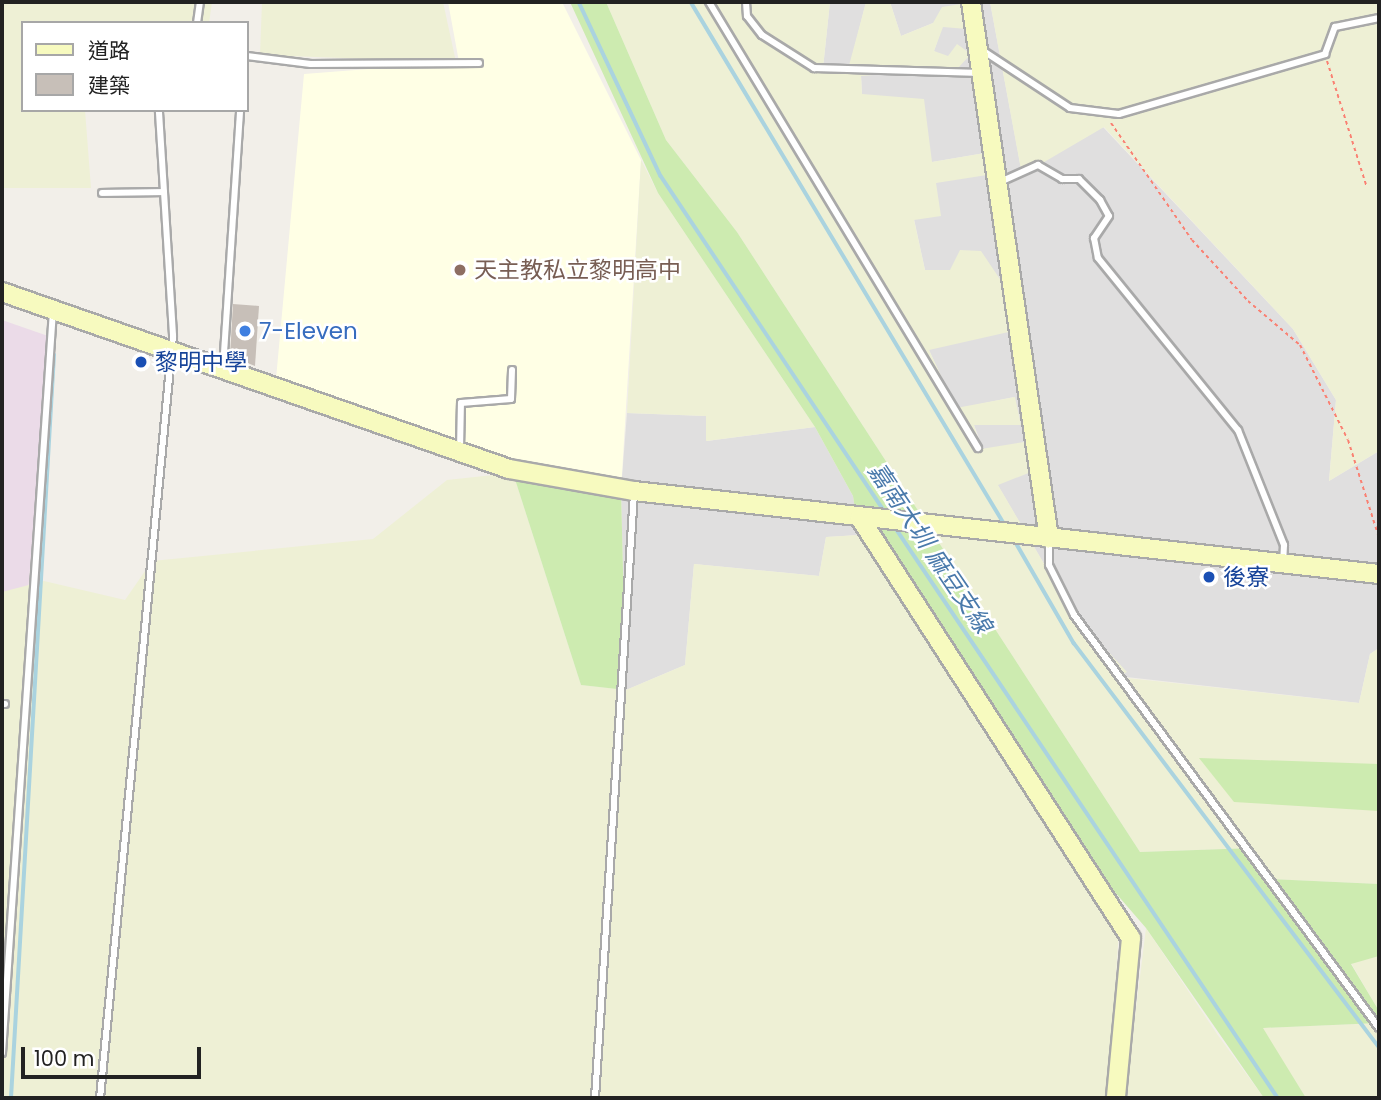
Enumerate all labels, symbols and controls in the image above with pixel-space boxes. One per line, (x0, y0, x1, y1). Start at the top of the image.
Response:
legend (21, 21, 248, 112)
text: 道路 (88, 36, 130, 65)
text: 建築 (88, 71, 130, 100)
place label: 天主教私立黎明高中 (474, 256, 681, 284)
marker: 天主教私立黎明高中 (452, 262, 468, 278)
place label: 7-Eleven (259, 317, 358, 345)
marker: 7-Eleven (237, 323, 253, 339)
place label: 黎明中學 (155, 348, 247, 376)
marker: 黎明中學 (133, 354, 149, 370)
water label: 嘉南大圳 麻豆支線 (862, 457, 998, 639)
place label: 後寮 (1223, 563, 1269, 591)
marker: 後寮 (1201, 569, 1217, 585)
scale bar (24, 1034, 205, 1078)
text: 100 m (34, 1044, 94, 1073)

